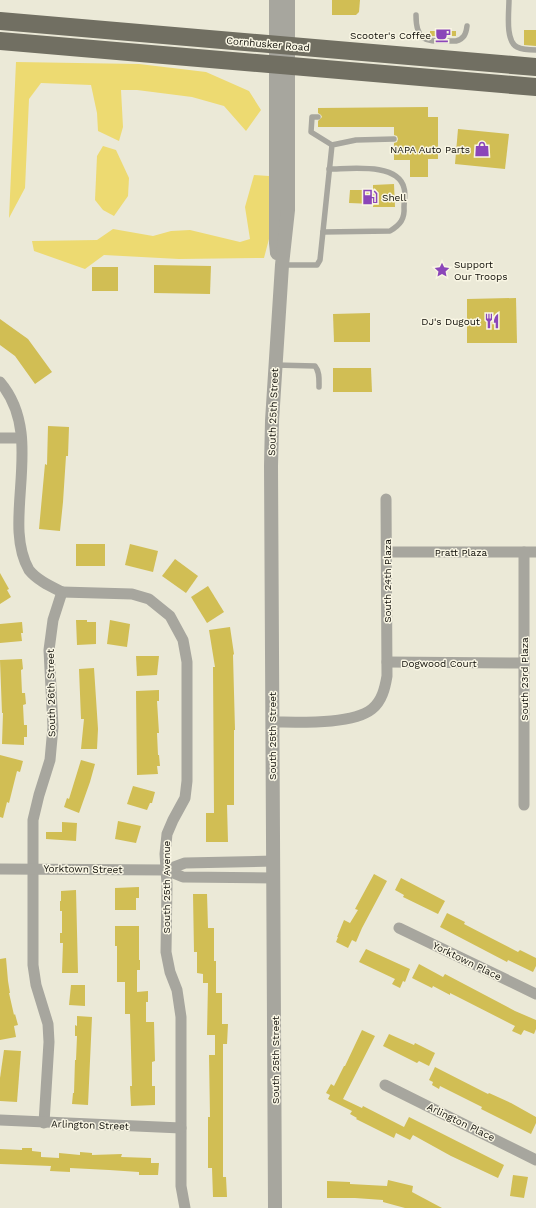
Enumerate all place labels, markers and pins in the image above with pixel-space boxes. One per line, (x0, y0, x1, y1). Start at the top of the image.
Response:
cafe icon: Scooter's Coffee (434, 26, 452, 44)
place label: Scooter's Coffee (350, 30, 431, 41)
shop icon: NAPA Auto Parts (473, 140, 491, 158)
place label: NAPA Auto Parts (390, 144, 470, 155)
fuel station icon: Shell (361, 188, 379, 206)
place label: Shell (382, 192, 407, 203)
place label: Support Our Troops (454, 259, 507, 282)
place icon: Support Our Troops (433, 261, 451, 279)
restaurant icon: DJ's Dugout (483, 312, 501, 330)
place label: DJ's Dugout (421, 316, 481, 327)

